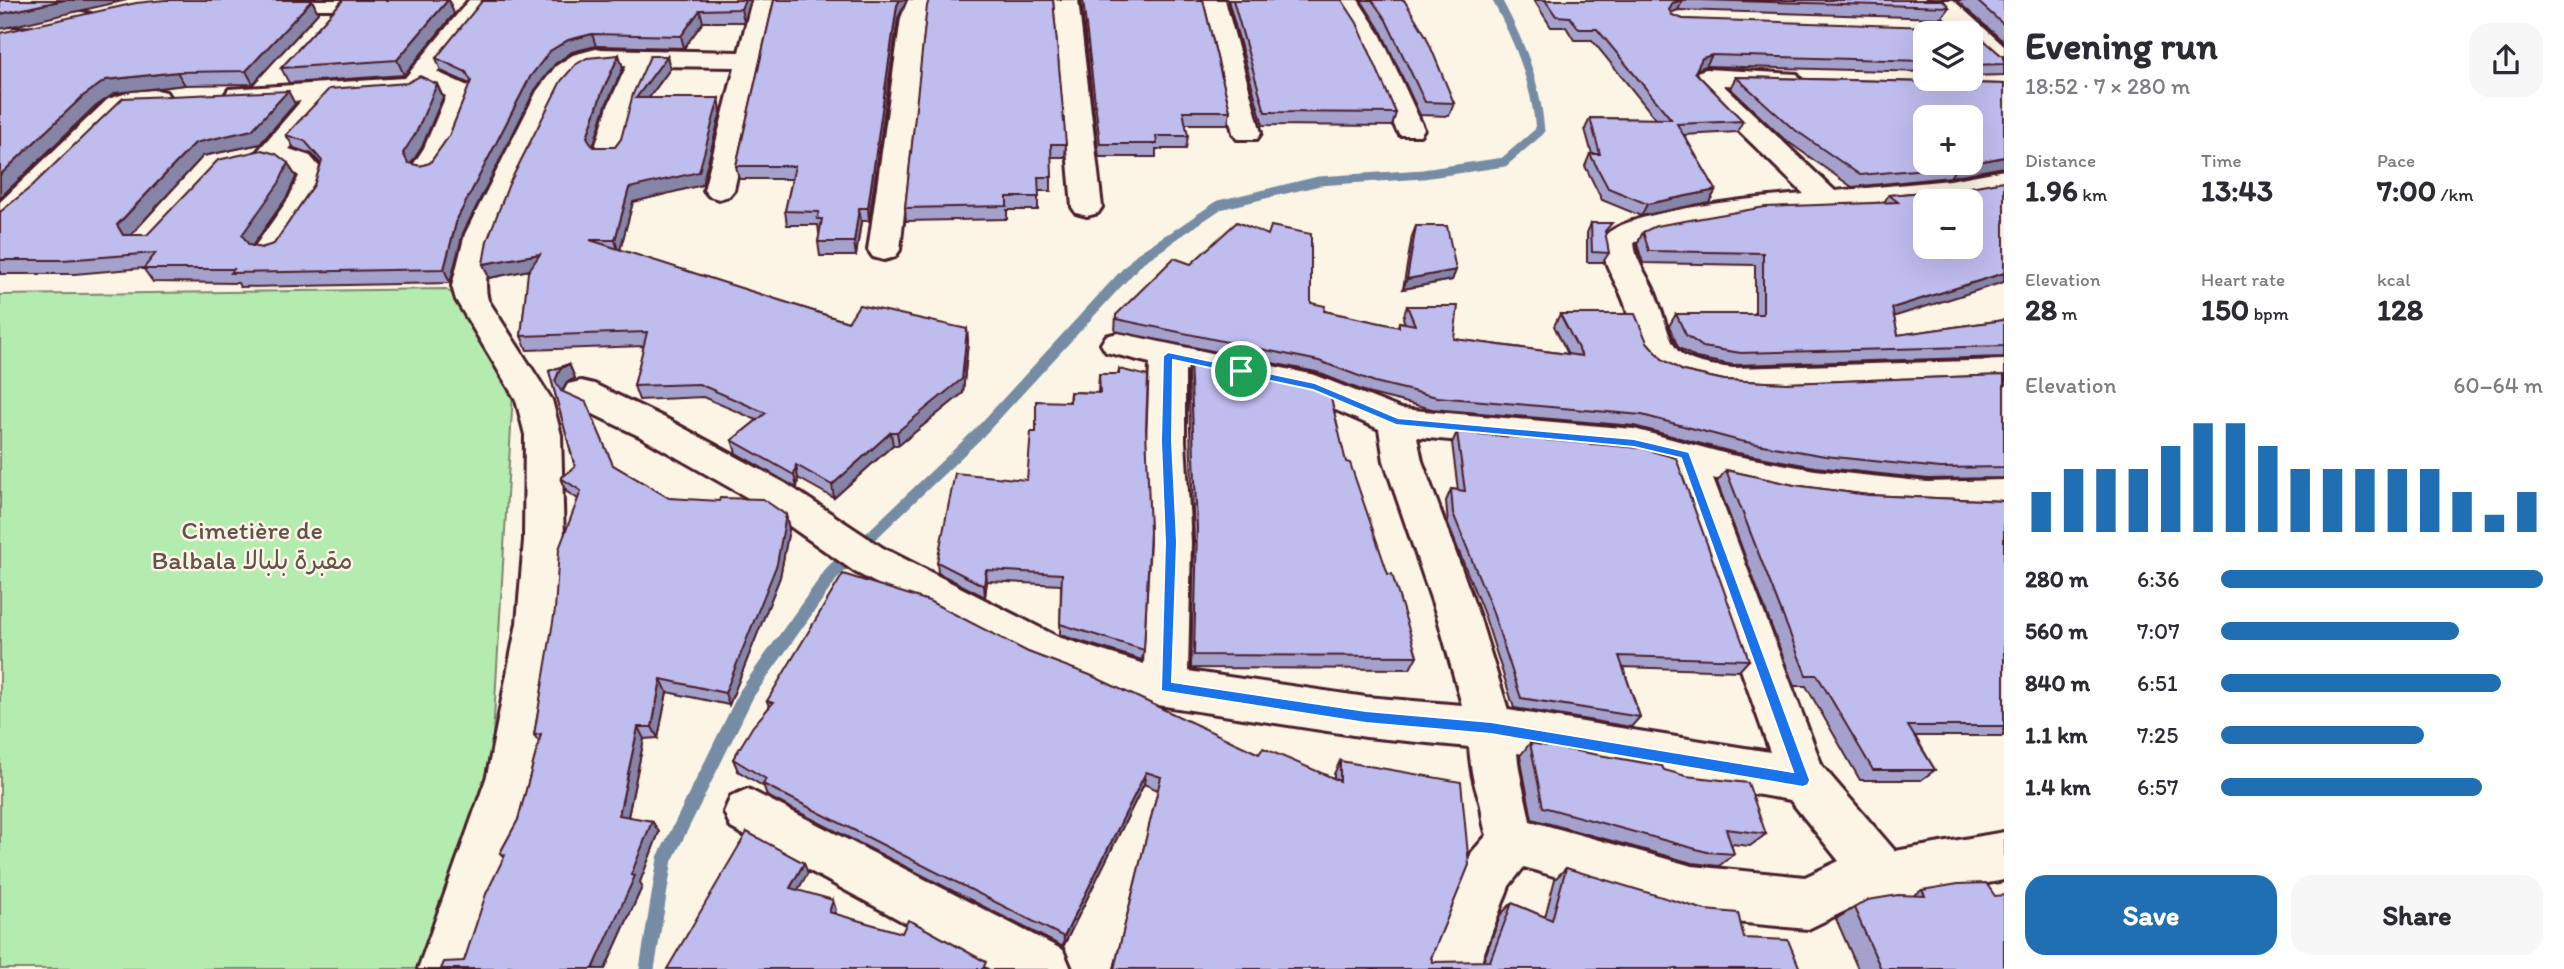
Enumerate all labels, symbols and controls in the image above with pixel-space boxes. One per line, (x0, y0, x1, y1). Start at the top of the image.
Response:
map controls (1913, 21, 1983, 259)
button: layers (1913, 21, 1983, 91)
text: Evening run (2025, 23, 2218, 69)
button: share (2469, 23, 2543, 97)
text: 18:52 · 7 × 280 m (2025, 72, 2190, 100)
button: + (1913, 105, 1983, 175)
text: Distance (2025, 149, 2096, 172)
text: Time (2201, 149, 2242, 172)
text: Pace (2377, 149, 2415, 172)
text: 1.96 (2025, 172, 2078, 209)
text: 13:43 (2201, 172, 2273, 209)
text: 7:00 (2377, 172, 2436, 209)
text: km (2078, 183, 2107, 206)
text: /km (2436, 183, 2474, 206)
button: − (1913, 189, 1983, 259)
text: Elevation (2025, 268, 2101, 291)
text: Heart rate (2201, 268, 2285, 291)
text: kcal (2377, 268, 2411, 291)
text: 28 (2025, 291, 2057, 328)
text: 150 (2201, 291, 2249, 328)
text: 128 (2377, 291, 2423, 328)
text: m (2057, 302, 2078, 325)
text: bpm (2249, 302, 2289, 325)
pin (1211, 341, 1271, 401)
icon: arrive (1222, 352, 1260, 390)
text: Elevation (2025, 371, 2116, 399)
text: 60–64 m (2453, 371, 2543, 399)
park label: Cimetière de Balbala مقبرة بلبالا (151, 514, 353, 576)
text: 280 m (2025, 565, 2088, 593)
text: 6:36 (2137, 565, 2180, 593)
text: 560 m (2025, 617, 2088, 645)
text: 7:07 (2137, 617, 2180, 645)
text: 840 m (2025, 669, 2090, 697)
text: 6:51 (2137, 669, 2178, 697)
text: 1.1 km (2025, 721, 2088, 749)
text: 7:25 (2137, 721, 2178, 749)
text: 1.4 km (2025, 773, 2091, 801)
text: 6:57 (2137, 773, 2178, 801)
button: Save (2025, 875, 2277, 955)
button: Share (2291, 875, 2543, 955)

